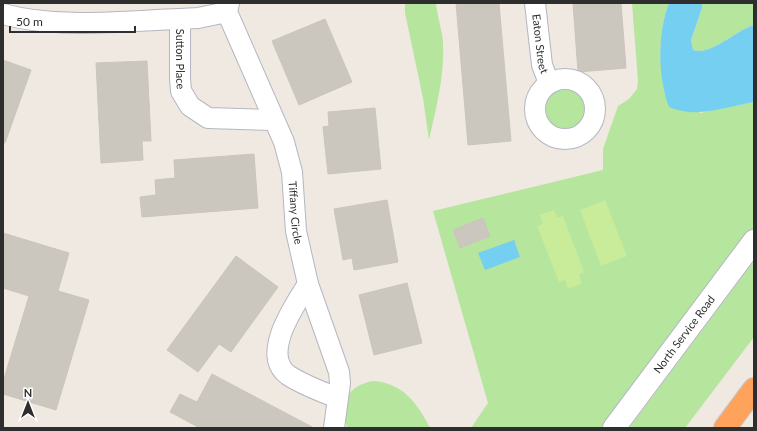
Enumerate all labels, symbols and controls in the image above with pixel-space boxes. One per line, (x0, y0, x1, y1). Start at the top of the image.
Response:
scale bar (10, 8, 135, 34)
street label: Eaton Street (530, 13, 552, 75)
text: 50 m (16, 14, 43, 29)
street label: Sutton Place (174, 29, 188, 90)
street label: Tiffany Circle (287, 180, 306, 246)
street label: North Service Road (650, 293, 717, 375)
north arrow (8, 383, 48, 423)
text: N (24, 386, 32, 399)

